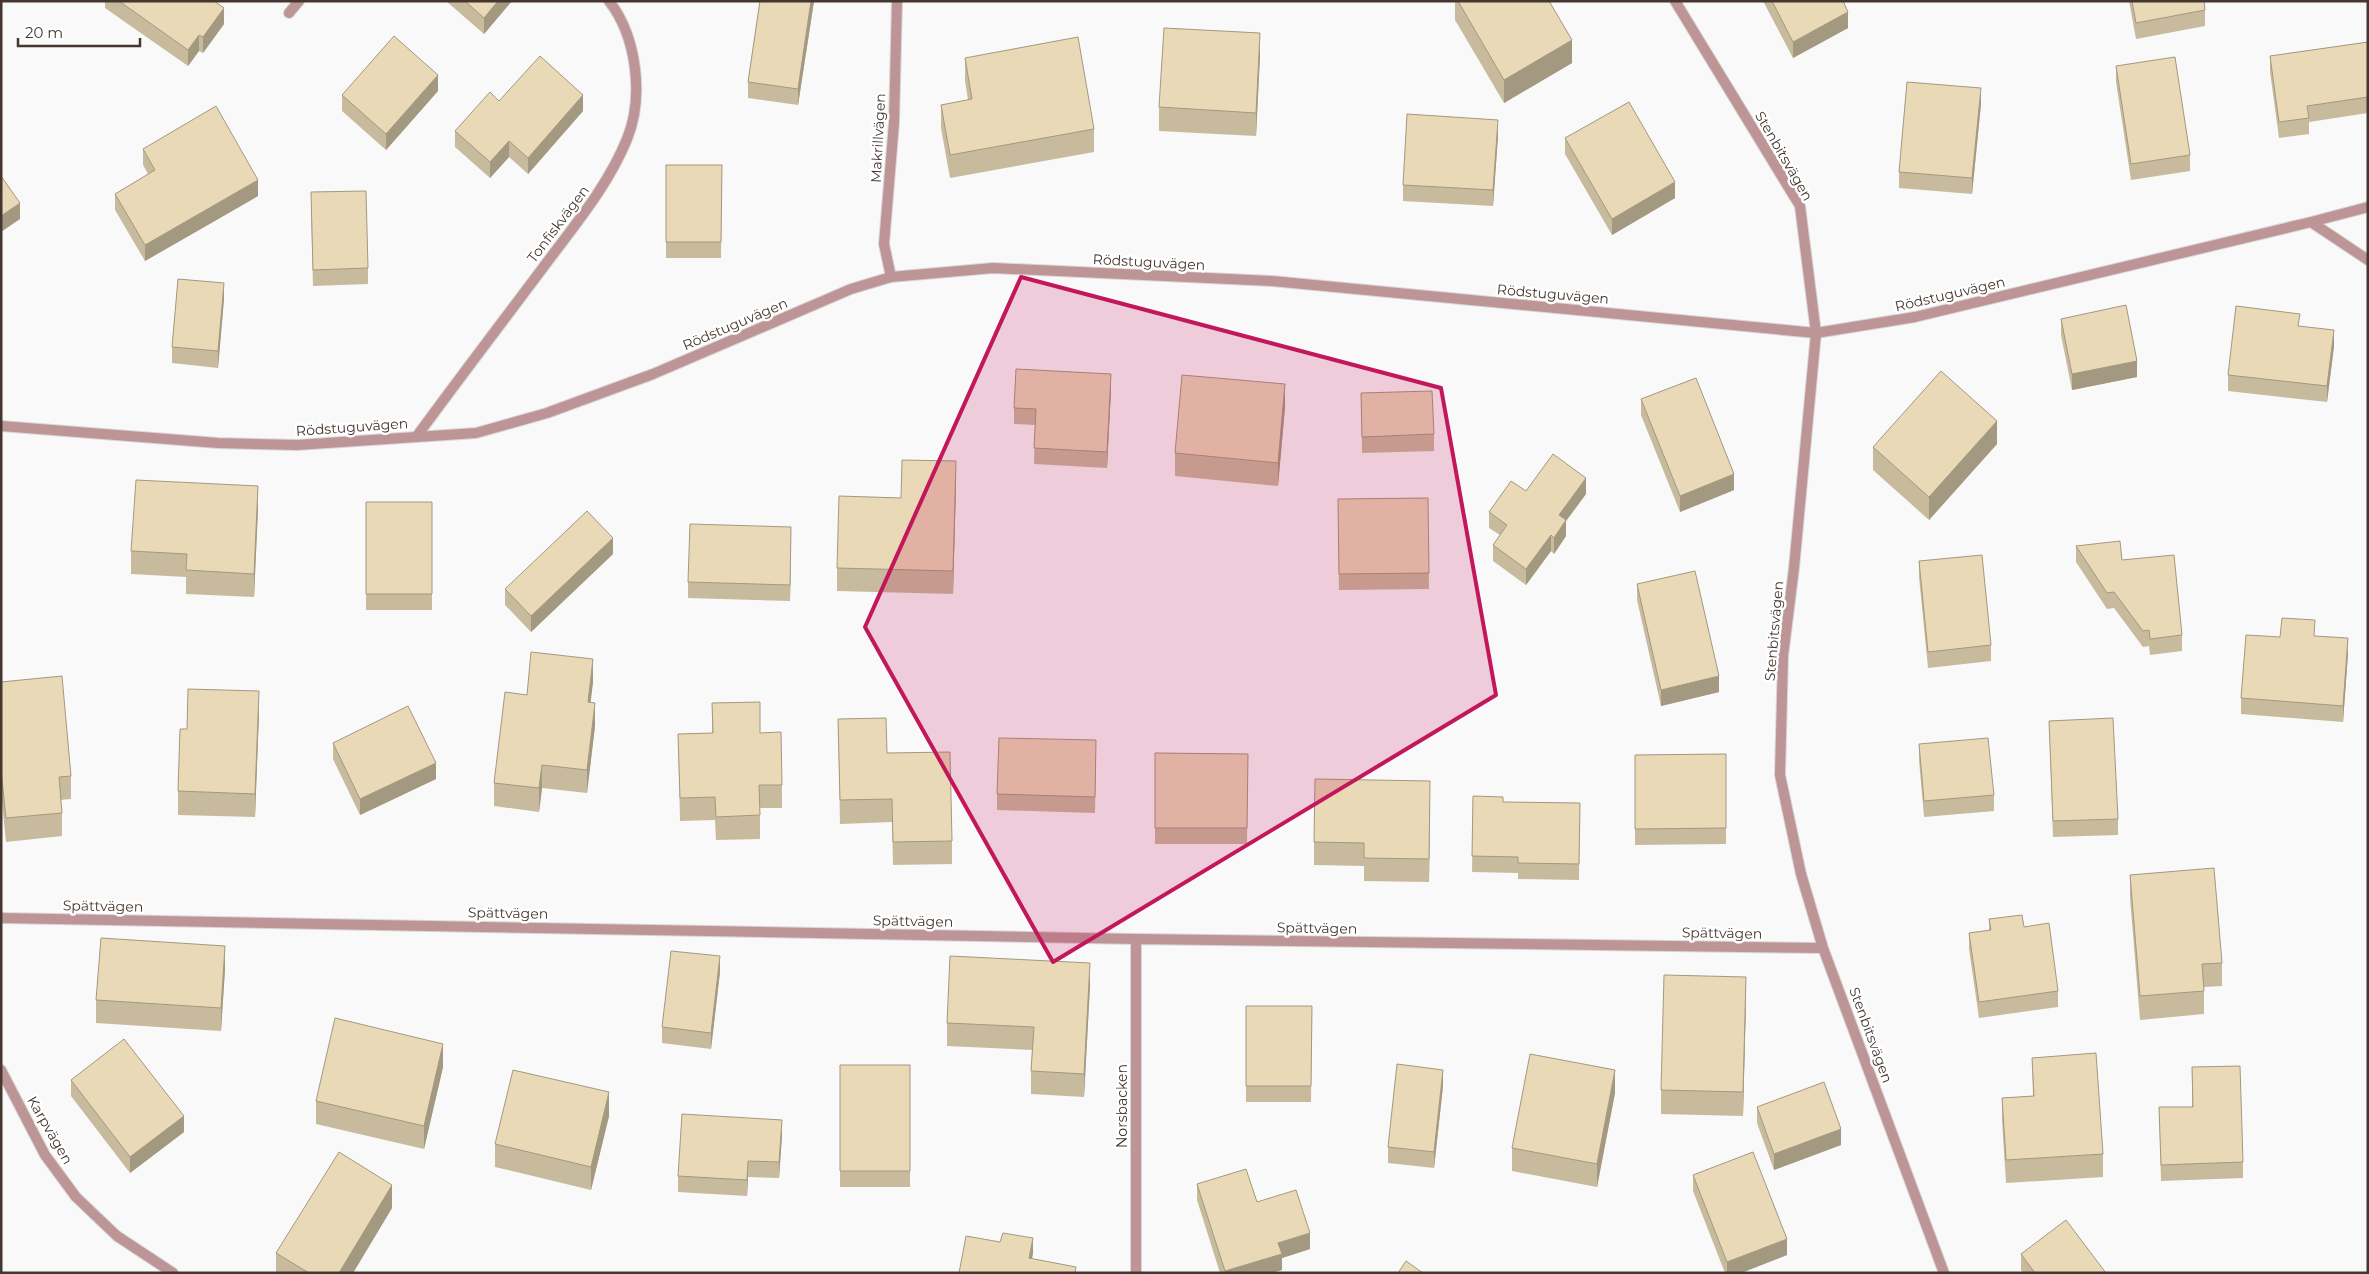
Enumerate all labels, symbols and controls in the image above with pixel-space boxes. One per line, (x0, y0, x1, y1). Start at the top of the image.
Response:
scale bar (18, 15, 140, 47)
text: 20 m (25, 23, 63, 42)
street label: Makrillvägen (867, 93, 889, 183)
street label: Stenbitsvägen (1751, 108, 1817, 204)
street label: Tonfiskvägen (523, 182, 593, 266)
street label: Rödstuguvägen (1092, 250, 1206, 274)
street label: Rödstuguvägen (1893, 273, 2007, 315)
street label: Rödstuguvägen (1496, 280, 1610, 308)
street label: Rödstuguvägen (680, 294, 790, 354)
street label: Rödstuguvägen (295, 414, 409, 440)
street label: Stenbitsvägen (1761, 580, 1787, 682)
street label: Spättvägen (63, 896, 143, 916)
street label: Spättvägen (468, 903, 548, 923)
street label: Spättvägen (873, 911, 953, 931)
street label: Spättvägen (1277, 918, 1357, 938)
street label: Spättvägen (1682, 923, 1762, 943)
street label: Stenbitsvägen (1845, 985, 1897, 1085)
street label: Norsbacken (1113, 1064, 1131, 1148)
street label: Karpvägen (23, 1093, 77, 1167)

